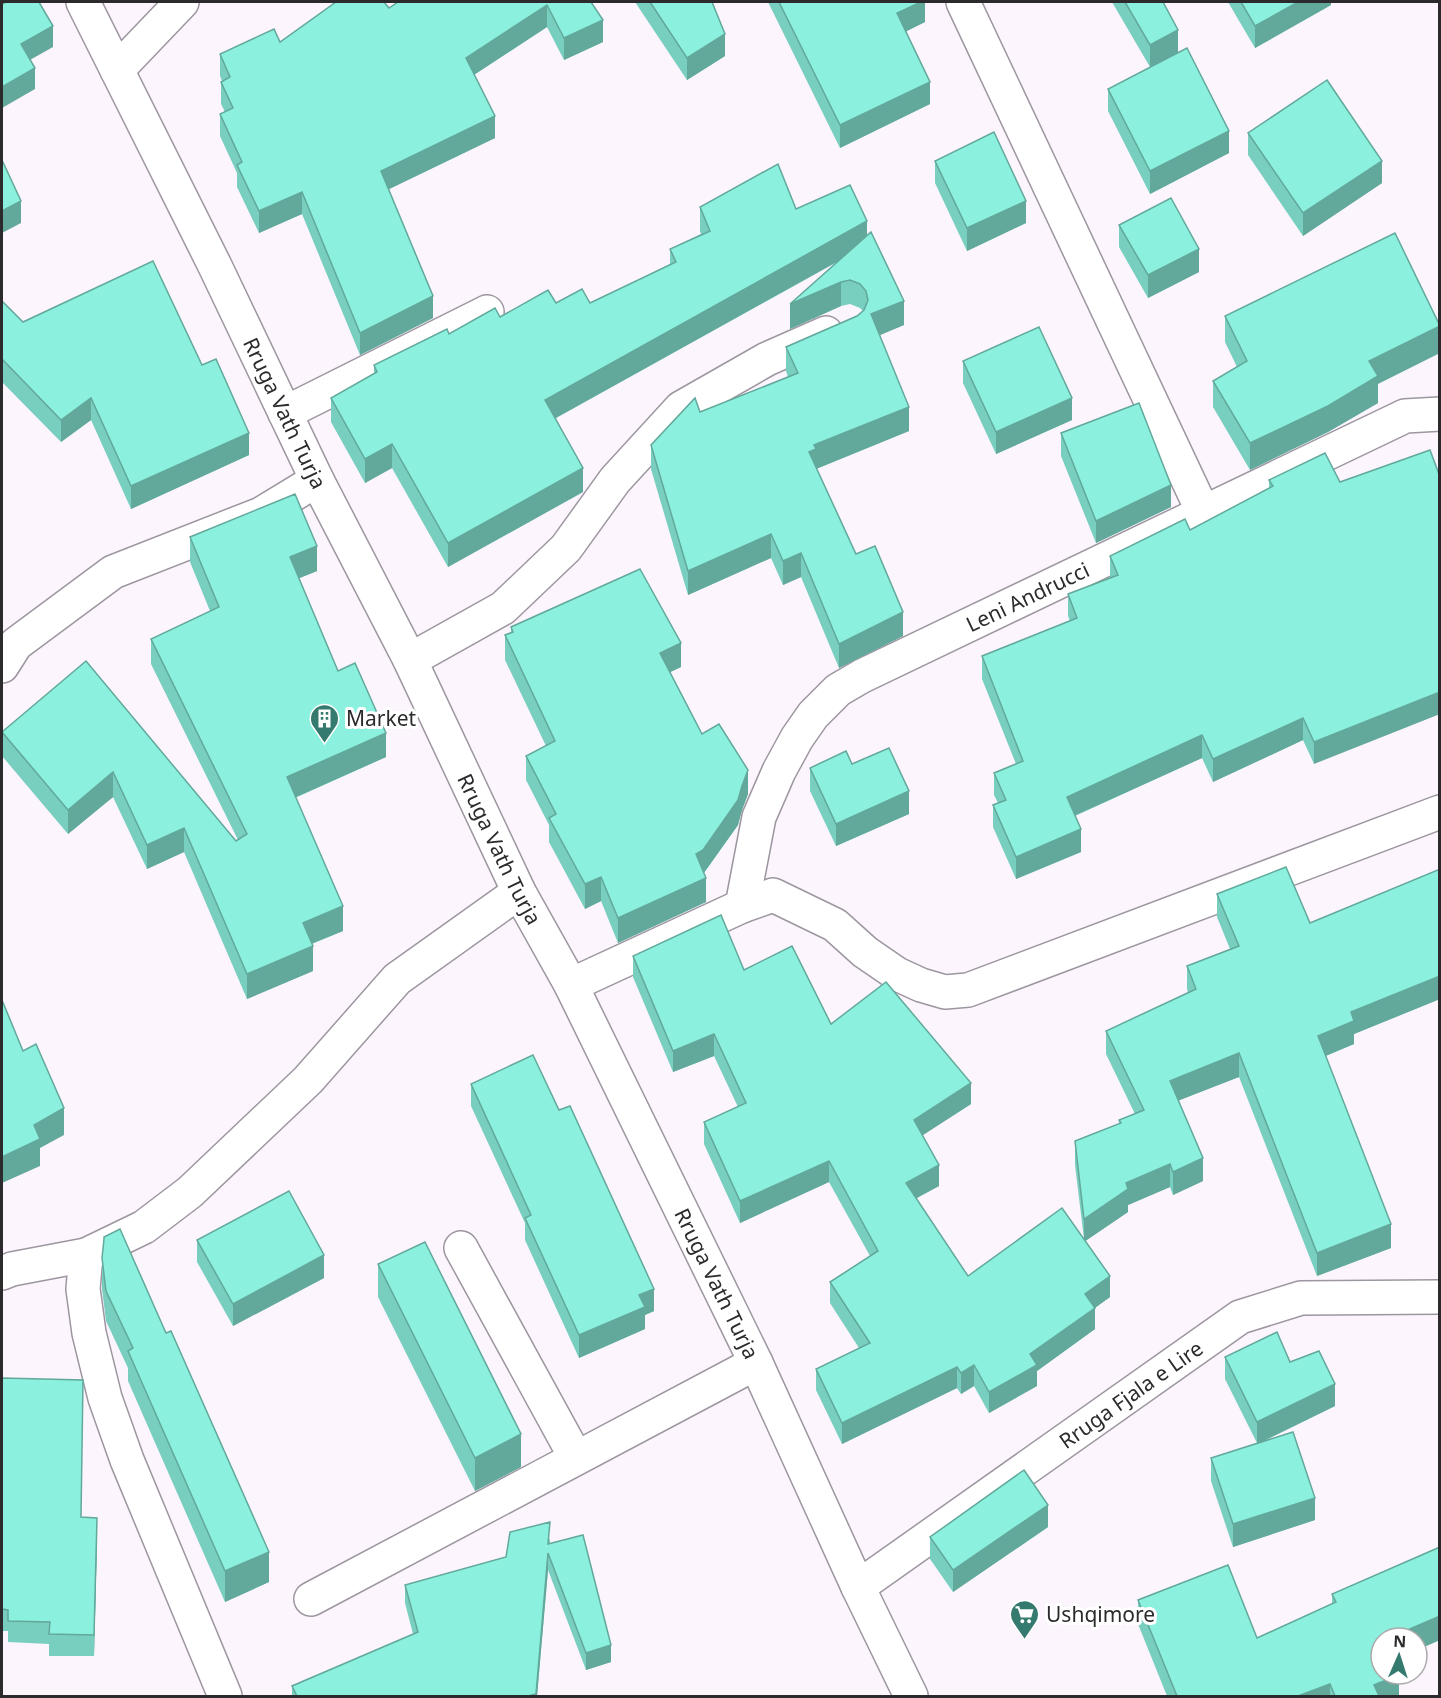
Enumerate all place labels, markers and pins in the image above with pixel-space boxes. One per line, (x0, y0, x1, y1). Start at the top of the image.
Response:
building icon: Market (309, 702, 341, 744)
place label: Market (346, 704, 417, 732)
supermarket icon: Ushqimore (1009, 1598, 1041, 1640)
place label: Ushqimore (1046, 1600, 1155, 1628)

